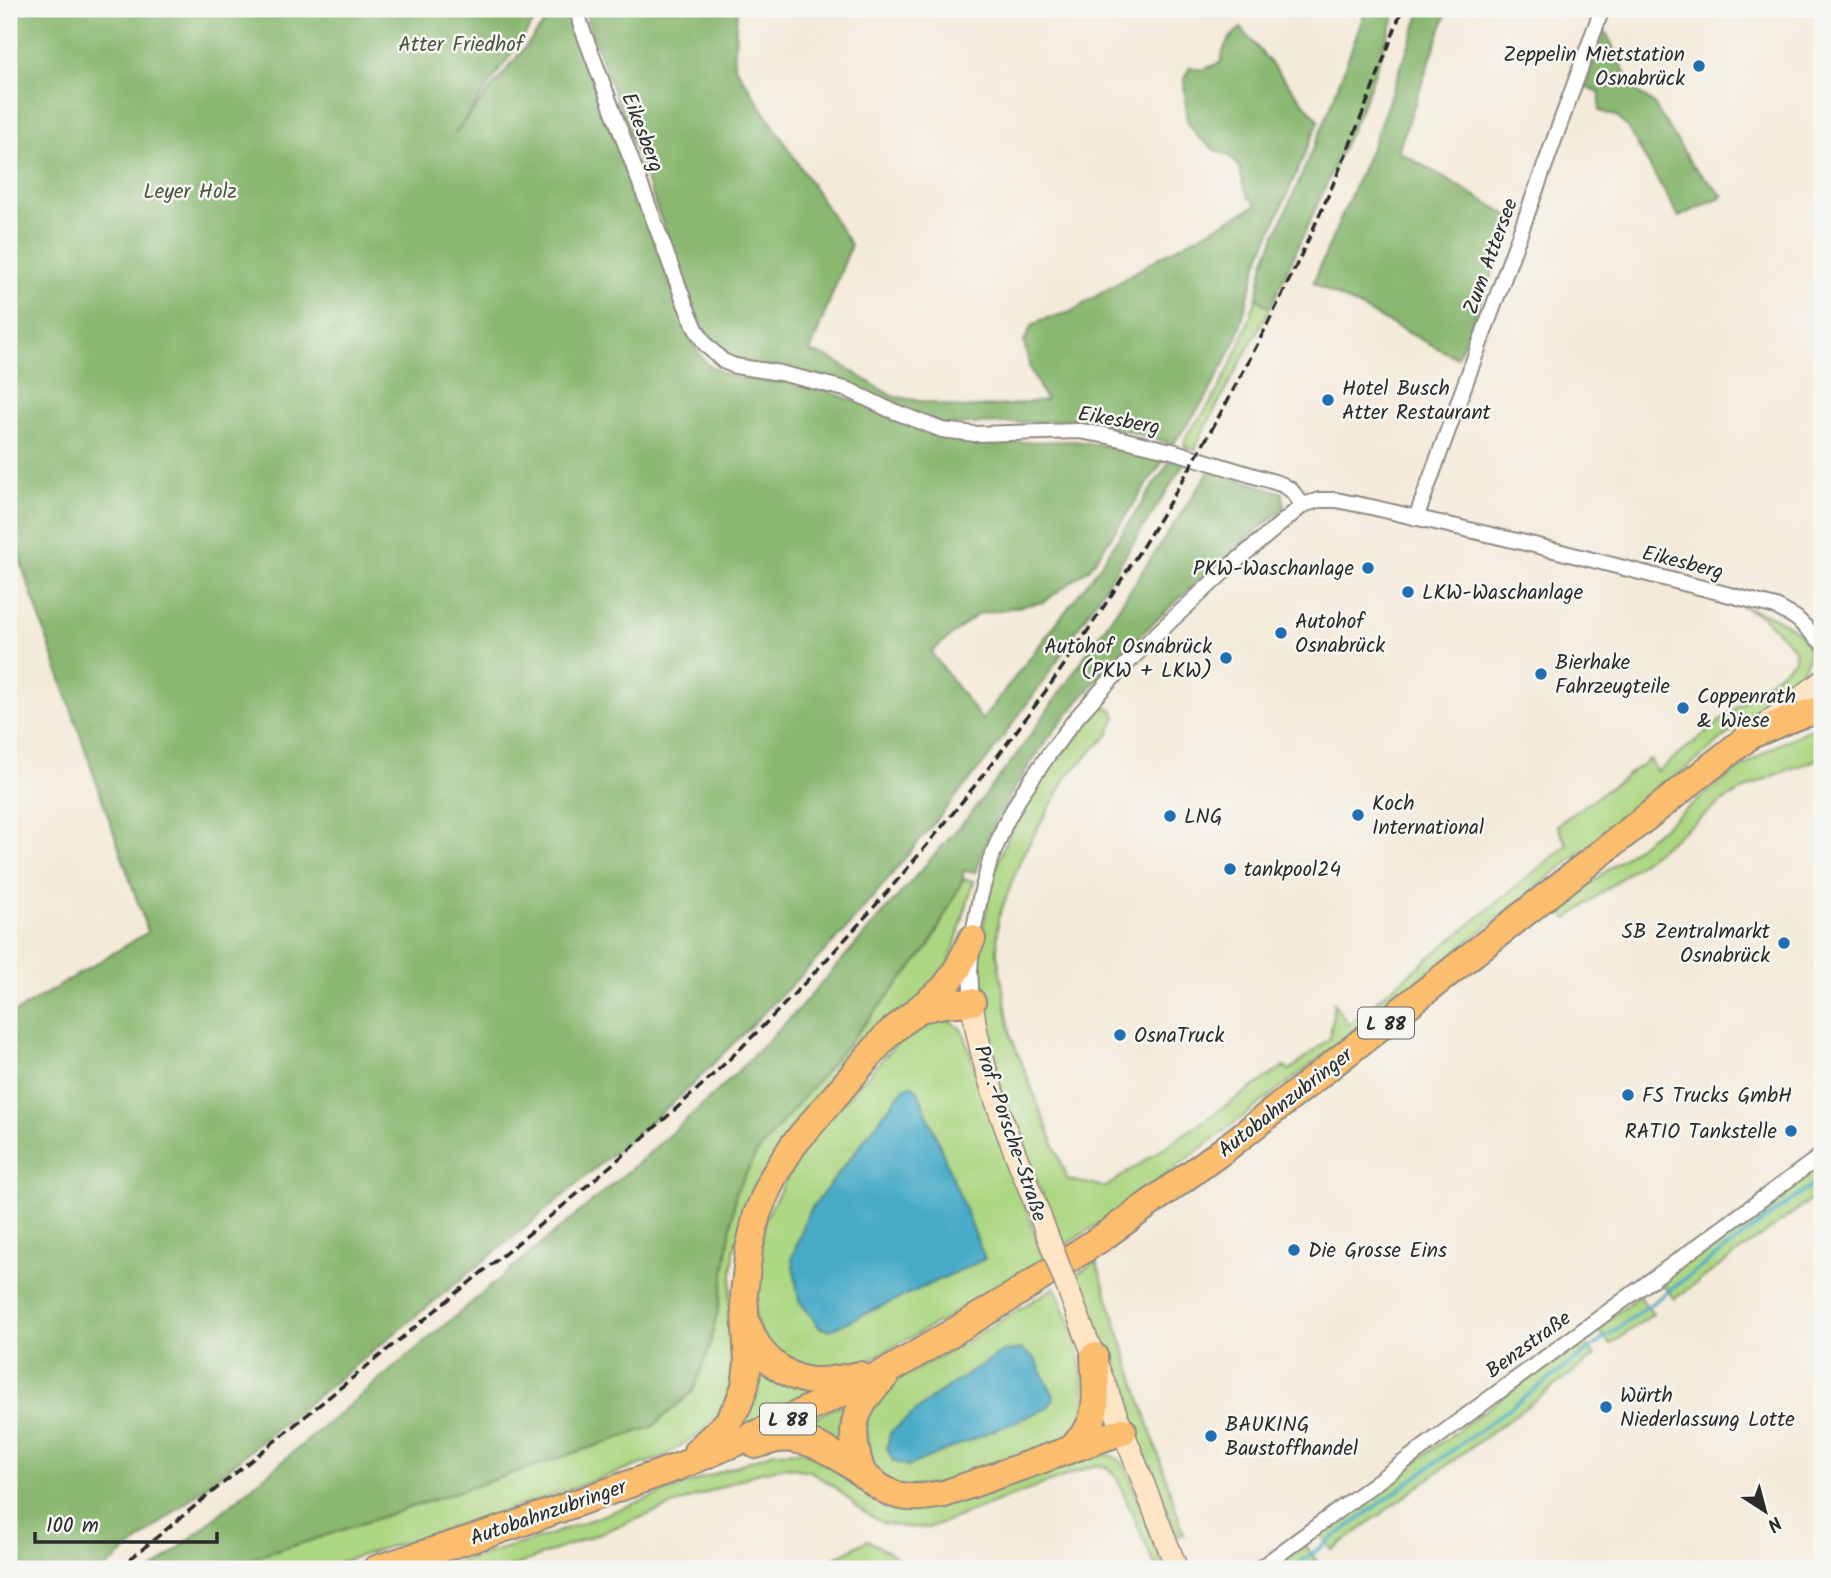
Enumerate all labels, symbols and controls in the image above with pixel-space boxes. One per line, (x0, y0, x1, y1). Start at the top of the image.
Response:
park label: Atter Friedhof (398, 29, 526, 62)
place label: Zeppelin Mietstation Osnabrück (1503, 39, 1685, 96)
marker: Zeppelin Mietstation Osnabrück (1691, 58, 1707, 74)
street label: Eikesberg (611, 88, 672, 177)
park label: Leyer Holz (143, 176, 237, 209)
street label: Zum Attersee (1455, 193, 1528, 319)
place label: Hotel Busch Atter Restaurant (1342, 373, 1492, 430)
marker: Hotel Busch Atter Restaurant (1320, 392, 1336, 408)
street label: Eikesberg (1075, 398, 1162, 445)
street label: Eikesberg (1638, 537, 1727, 589)
place label: PKW-Waschanlage (1193, 553, 1355, 586)
marker: PKW-Waschanlage (1360, 560, 1376, 576)
place label: LKW-Waschanlage (1422, 577, 1584, 610)
marker: LKW-Waschanlage (1400, 584, 1416, 600)
place label: Autohof Osnabrück (1295, 606, 1385, 663)
marker: Autohof Osnabrück (1273, 625, 1289, 641)
place label: Autohof Osnabrück (PKW + LKW) (1044, 631, 1212, 688)
place label: Bierhake Fahrzeugteile (1555, 647, 1671, 704)
marker: Autohof Osnabrück (PKW + LKW) (1218, 650, 1234, 666)
marker: Bierhake Fahrzeugteile (1533, 666, 1549, 682)
place label: Coppenrath & Wiese (1697, 681, 1796, 738)
marker: Coppenrath & Wiese (1675, 700, 1691, 716)
place label: Koch International (1372, 788, 1484, 845)
place label: LNG (1184, 801, 1223, 834)
marker: Koch International (1350, 807, 1366, 823)
marker: LNG (1162, 808, 1178, 824)
place label: tankpool24 (1244, 854, 1341, 887)
marker: tankpool24 (1222, 861, 1238, 877)
place label: SB Zentralmarkt Osnabrück (1622, 916, 1771, 973)
marker: SB Zentralmarkt Osnabrück (1776, 935, 1792, 951)
road number: L 88 (1358, 1007, 1414, 1038)
place label: OsnaTruck (1134, 1020, 1224, 1053)
marker: OsnaTruck (1112, 1027, 1128, 1043)
street label: Autobahnzubringer (1211, 1039, 1361, 1167)
street label: Prof.-Porsche-Straße (964, 1041, 1055, 1227)
place label: FS Trucks GmbH (1642, 1080, 1792, 1113)
marker: FS Trucks GmbH (1620, 1087, 1636, 1103)
place label: RATIO Tankstelle (1625, 1116, 1778, 1149)
marker: RATIO Tankstelle (1783, 1123, 1799, 1139)
place label: Die Grosse Eins (1308, 1235, 1447, 1268)
marker: Die Grosse Eins (1286, 1242, 1302, 1258)
street label: Benzstraße (1479, 1302, 1579, 1388)
place label: Würth Niederlassung Lotte (1620, 1380, 1795, 1437)
marker: Würth Niederlassung Lotte (1598, 1399, 1614, 1415)
road number: L 88 (760, 1404, 816, 1434)
place label: BAUKING Baustoffhandel (1225, 1409, 1358, 1466)
marker: BAUKING Baustoffhandel (1203, 1428, 1219, 1444)
street label: Autobahnzubringer (466, 1471, 632, 1556)
north arrow (1730, 1476, 1800, 1546)
scale bar (35, 1501, 217, 1545)
text: N (1760, 1507, 1787, 1539)
text: 100 m (46, 1510, 99, 1543)

